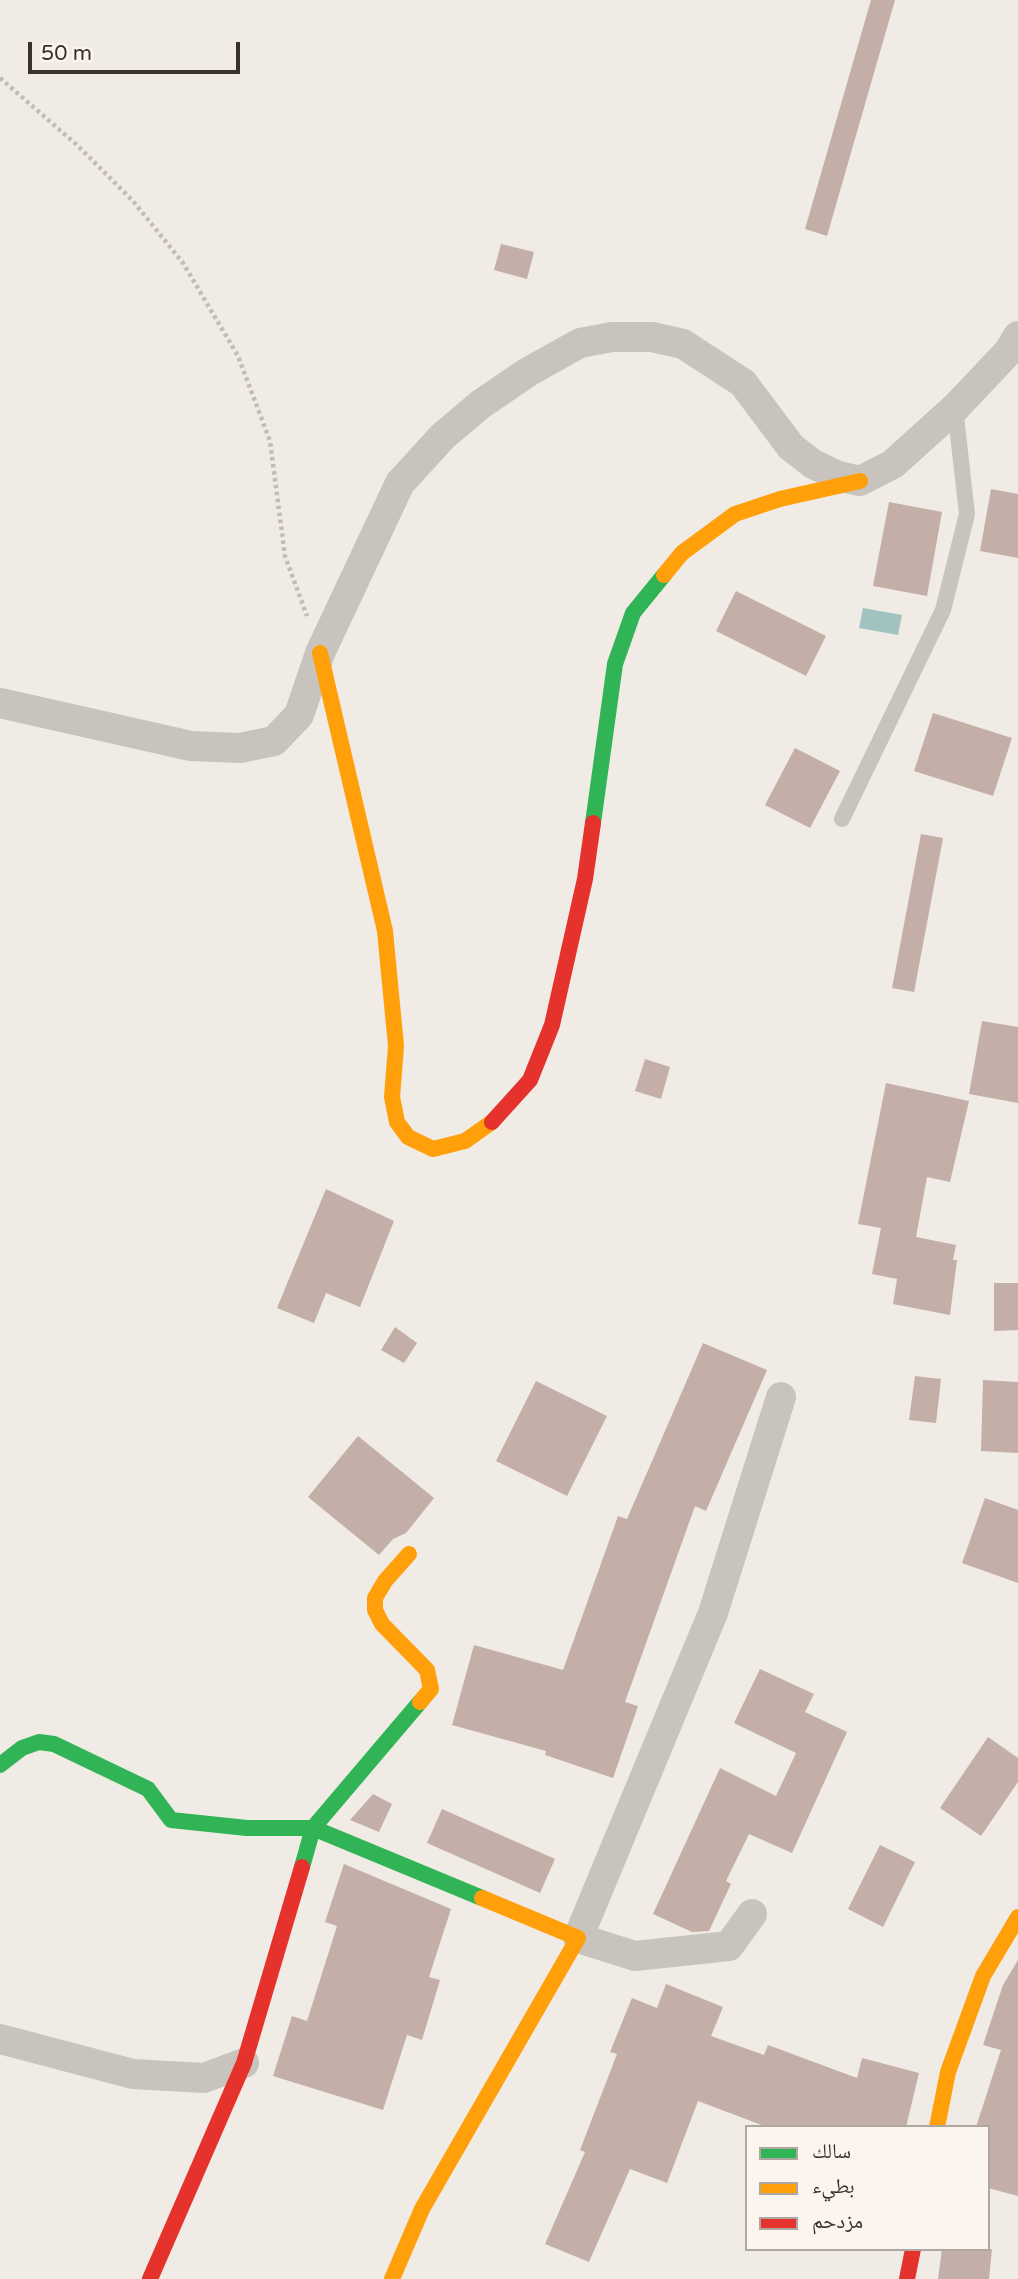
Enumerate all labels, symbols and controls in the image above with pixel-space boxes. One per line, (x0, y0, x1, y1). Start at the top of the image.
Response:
scale bar (32, 28, 243, 72)
text: 50 m (41, 41, 92, 66)
legend (745, 2125, 990, 2251)
text: سالك (812, 2139, 851, 2164)
text: بطيء (812, 2174, 855, 2199)
text: مزدحم (812, 2209, 863, 2234)

